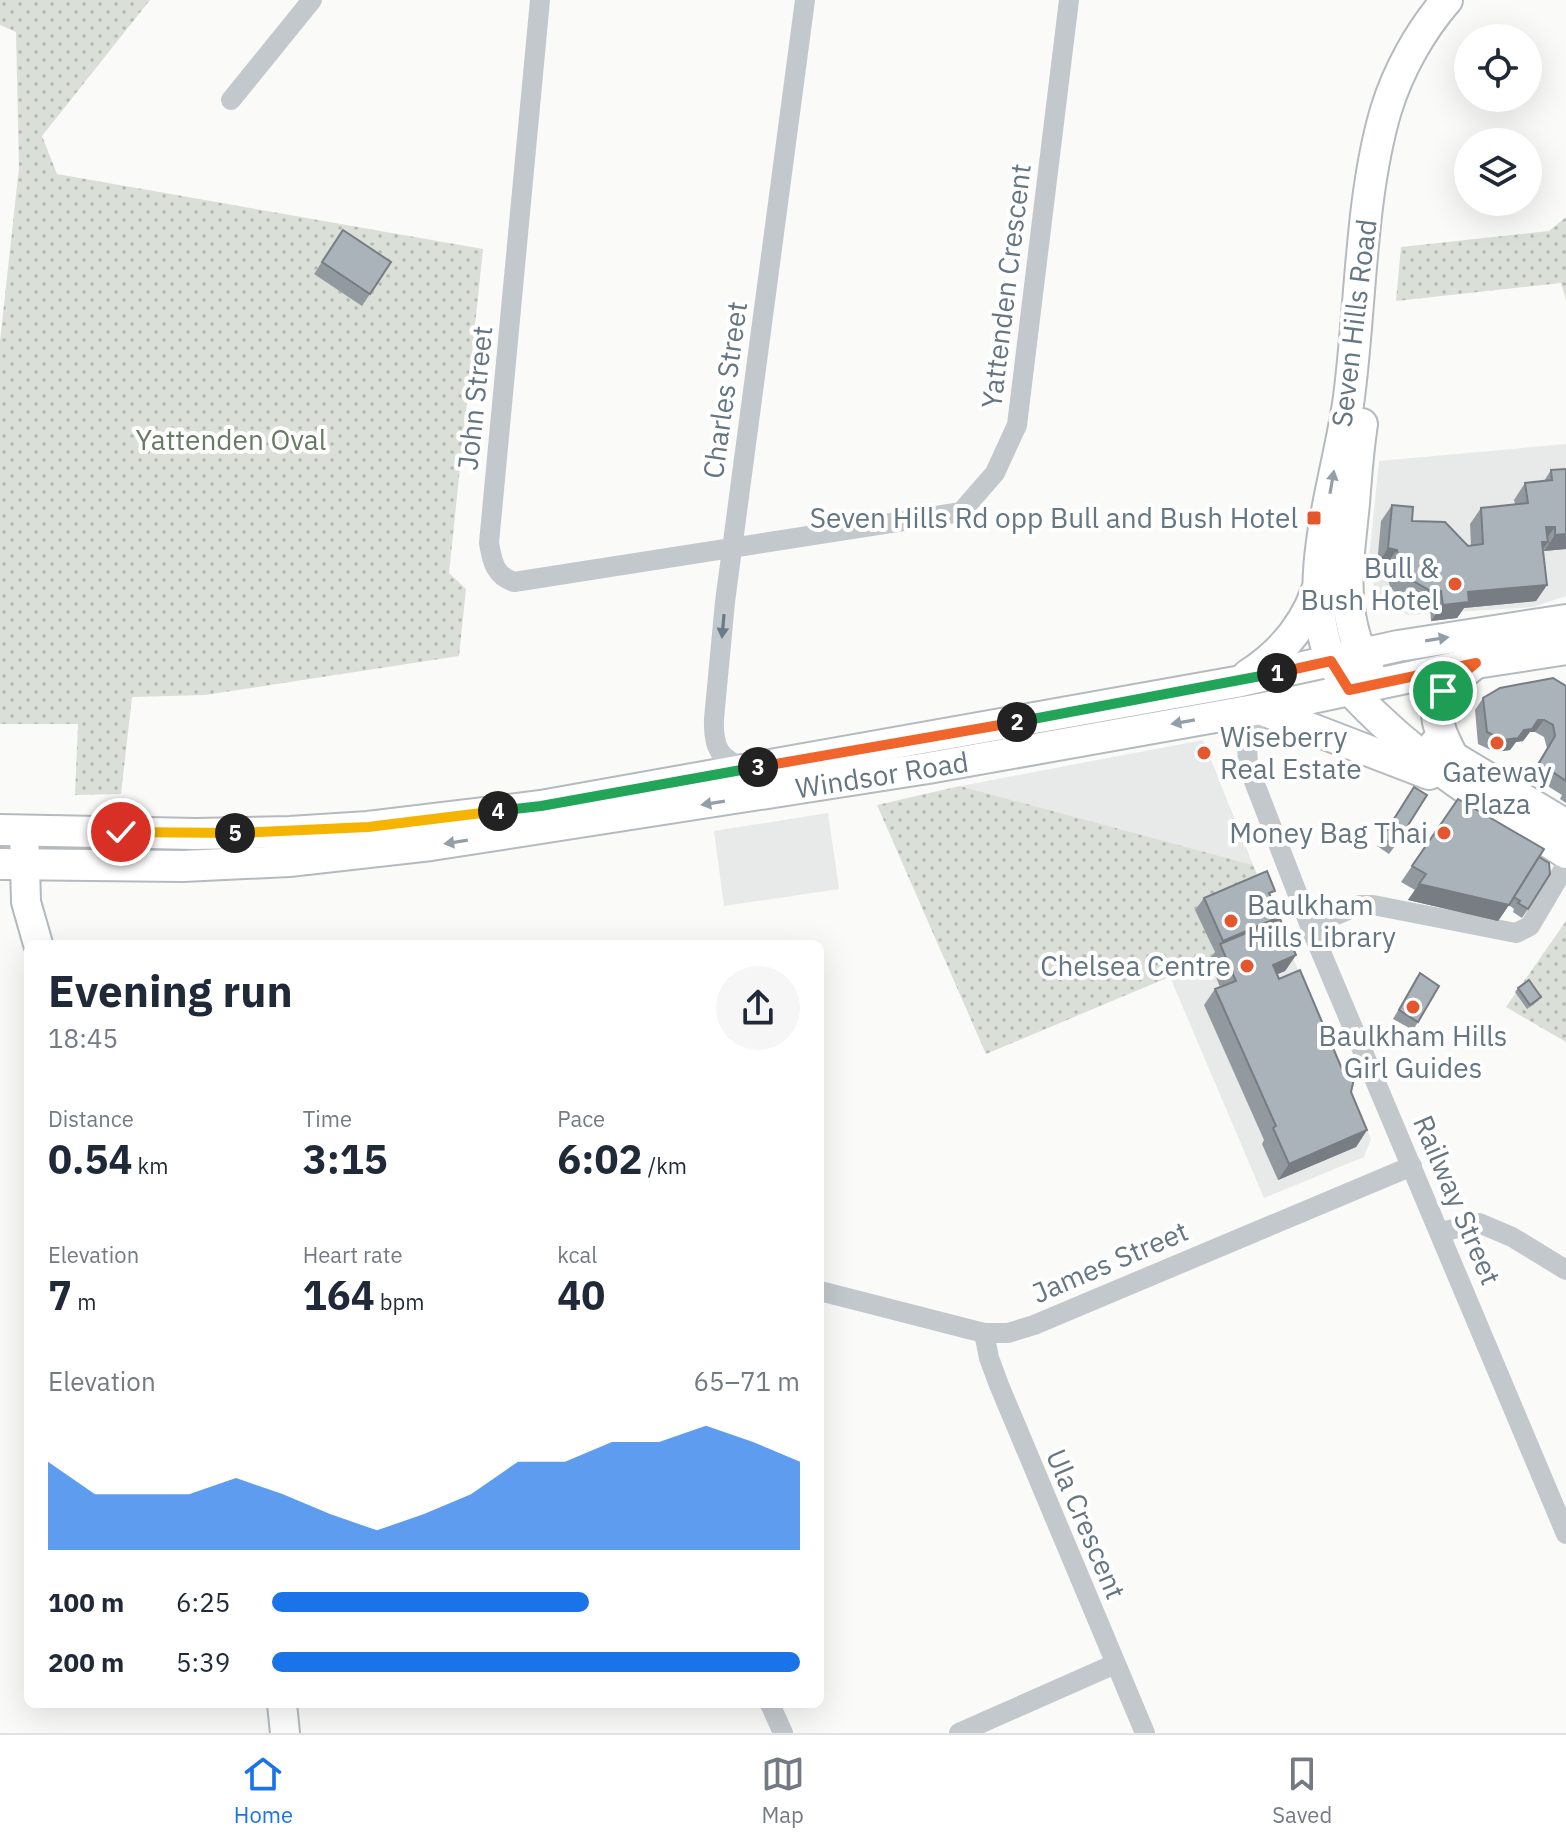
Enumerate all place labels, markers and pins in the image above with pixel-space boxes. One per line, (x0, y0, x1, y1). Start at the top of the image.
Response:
place label: Seven Hills Rd opp Bull and Bush Hotel (810, 499, 1298, 536)
marker: Seven Hills Rd opp Bull and Bush Hotel (1305, 509, 1323, 527)
place label: Bull & Bush Hotel (1300, 549, 1439, 618)
marker: Bull & Bush Hotel (1446, 575, 1464, 593)
pin: 1 (1257, 653, 1297, 693)
pin (1409, 657, 1477, 725)
pin: 2 (997, 702, 1037, 742)
place label: Wiseberry Real Estate (1220, 718, 1362, 787)
marker: Gateway Plaza (1488, 734, 1506, 752)
marker: Wiseberry Real Estate (1195, 744, 1213, 762)
pin: 3 (738, 747, 778, 787)
place label: Gateway Plaza (1442, 753, 1552, 822)
pin: 4 (478, 791, 518, 831)
pin (87, 798, 155, 866)
pin: 5 (215, 813, 255, 853)
place label: Money Bag Thai (1229, 814, 1428, 851)
marker: Money Bag Thai (1435, 824, 1453, 842)
place label: Baulkham Hills Library (1247, 886, 1396, 955)
marker: Baulkham Hills Library (1222, 912, 1240, 930)
place label: Chelsea Centre (1040, 947, 1231, 984)
marker: Chelsea Centre (1238, 957, 1256, 975)
marker: Baulkham Hills Girl Guides (1404, 998, 1422, 1016)
place label: Baulkham Hills Girl Guides (1319, 1017, 1507, 1086)

